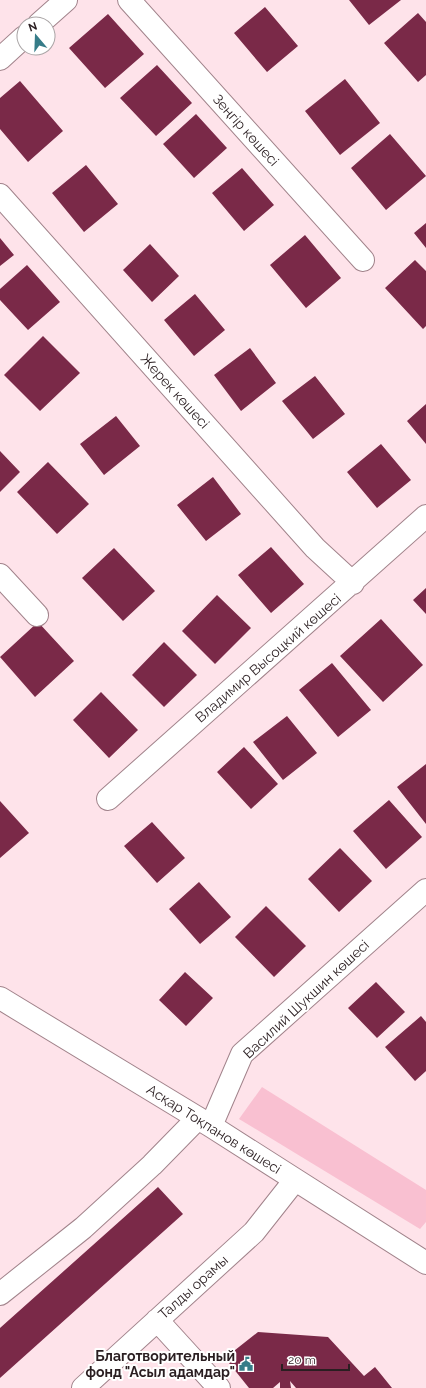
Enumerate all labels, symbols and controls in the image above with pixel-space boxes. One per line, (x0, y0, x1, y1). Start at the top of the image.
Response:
north arrow (16, 16, 56, 56)
text: N (27, 20, 39, 35)
street label: Зеңгір көшесі (210, 91, 282, 169)
street label: Жерек көшесі (137, 350, 213, 432)
street label: Владимир Высоцкий көшесі (192, 590, 344, 726)
street label: Василий Шукшин көшесі (240, 937, 372, 1061)
street label: Асқар Тоқпанов көшесі (144, 1081, 284, 1177)
street label: Талды орамы (155, 1252, 231, 1322)
scale bar (282, 1346, 349, 1372)
place label: Благотворительный фонд "Асыл адамдар" (86, 1348, 235, 1380)
text: 20 m (288, 1353, 316, 1367)
public building icon: Благотворительный фонд "Асыл адамдар" (238, 1356, 254, 1372)

